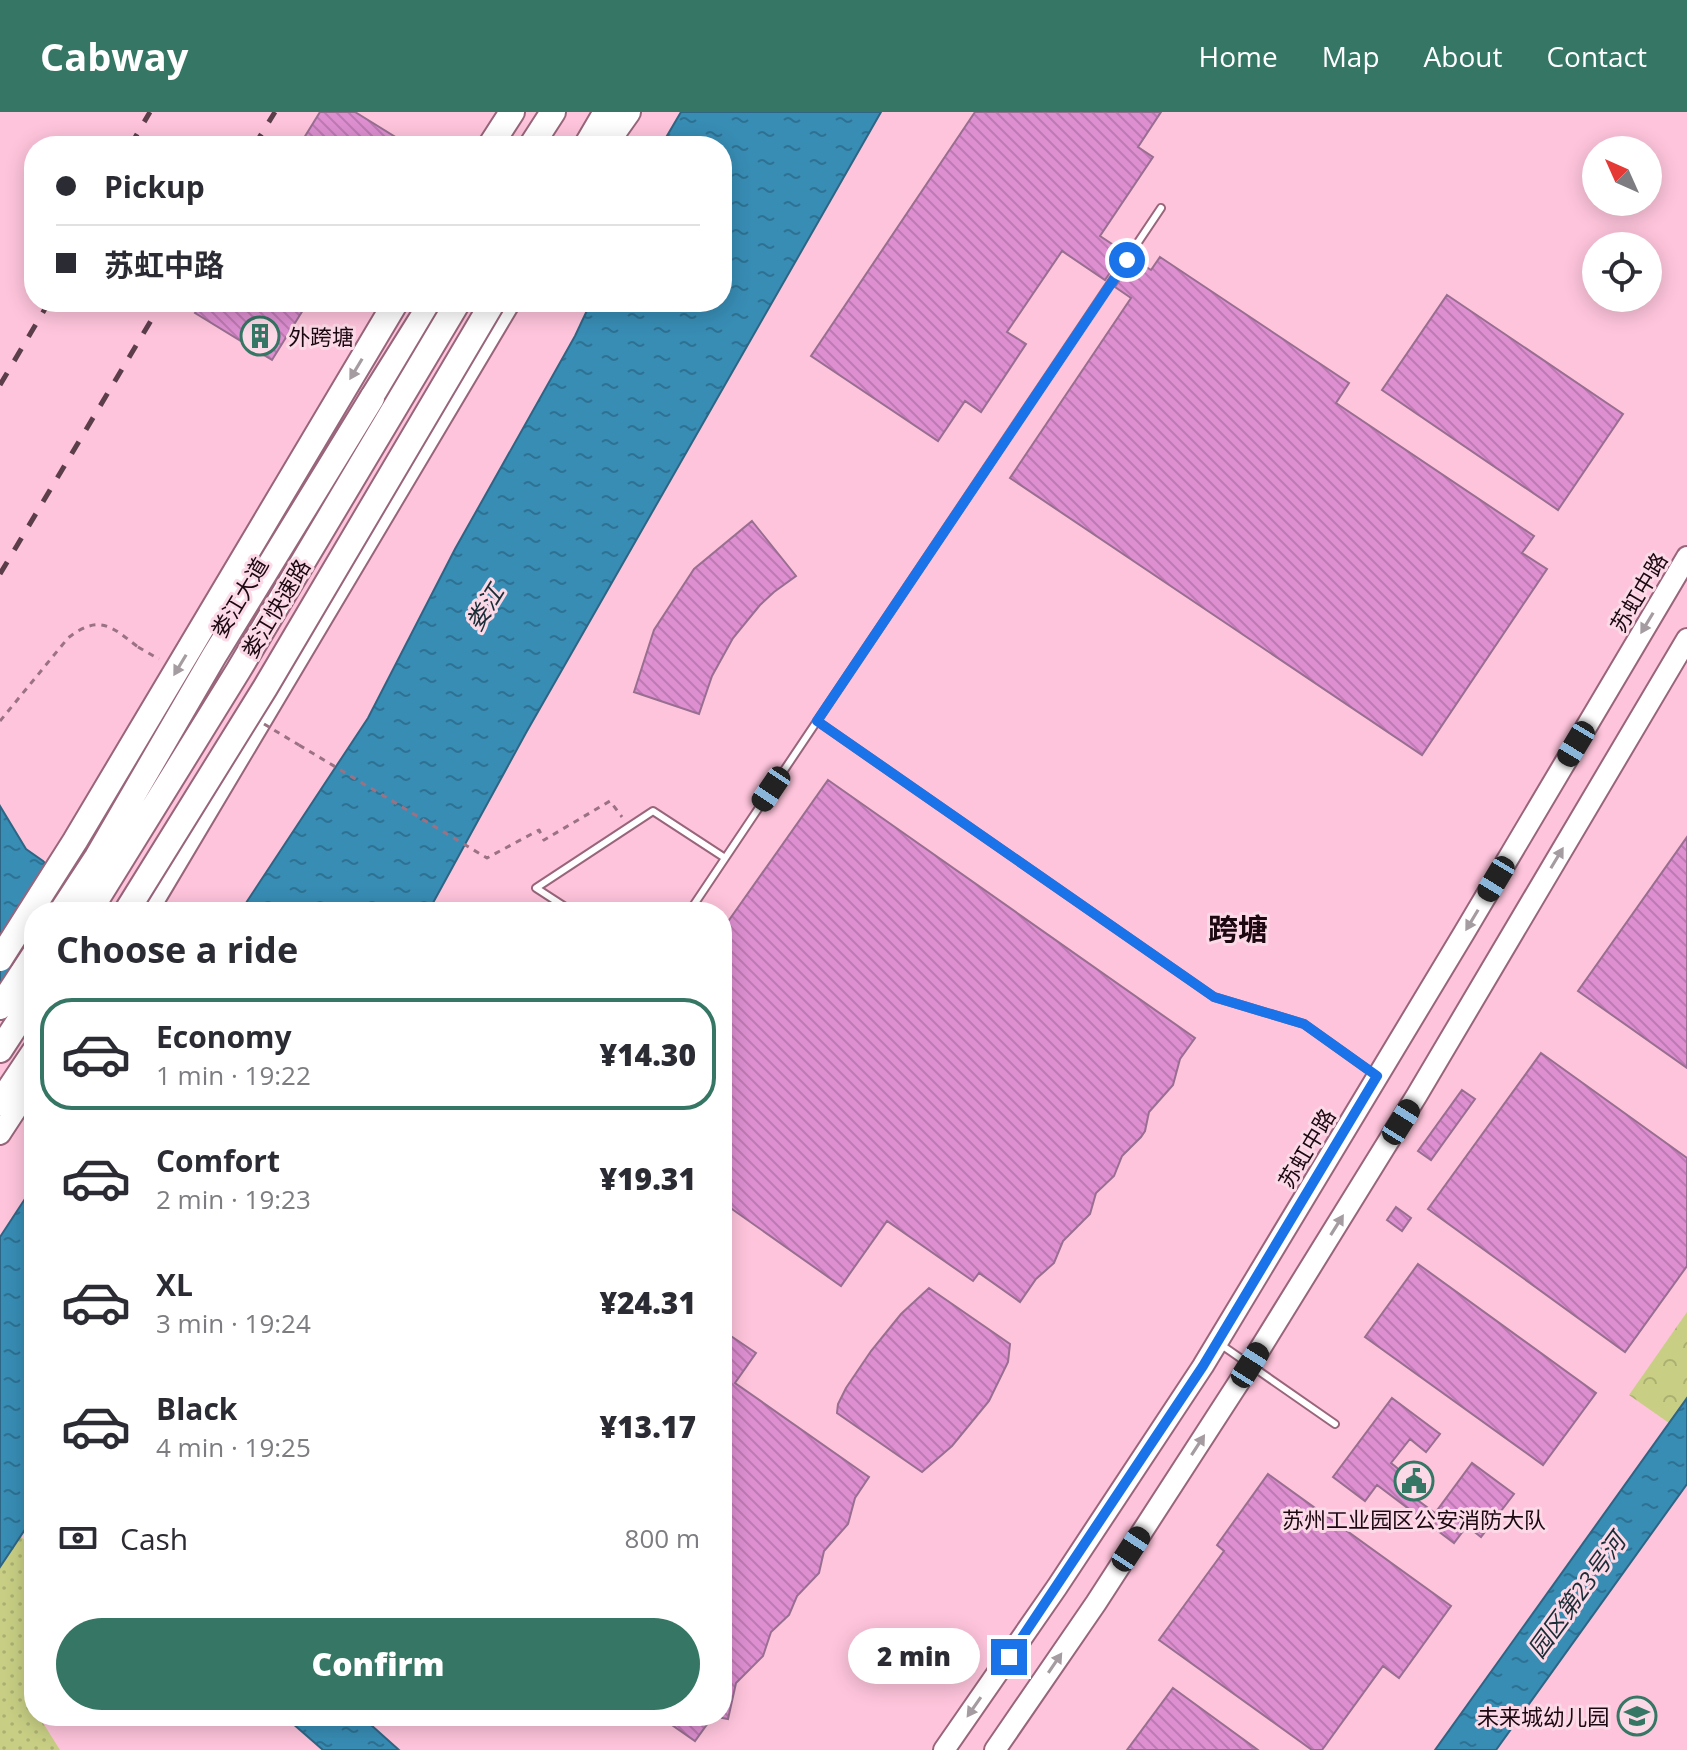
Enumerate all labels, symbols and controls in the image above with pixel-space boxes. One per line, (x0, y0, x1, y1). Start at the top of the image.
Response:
text: Cabway (40, 30, 188, 82)
text: Home (1199, 37, 1278, 75)
text: Map (1322, 37, 1380, 75)
text: About (1424, 37, 1502, 75)
text: Contact (1546, 37, 1647, 75)
north arrow (1582, 136, 1662, 216)
map controls (1582, 136, 1662, 312)
text: Pickup (104, 166, 205, 207)
button: locate (1582, 232, 1662, 312)
route start (1109, 242, 1145, 278)
text: 苏虹中路 (104, 244, 224, 285)
building icon: 外跨塘 (239, 315, 281, 357)
place label: 外跨塘 (288, 321, 354, 351)
one-way arrow (350, 358, 364, 380)
street label: 苏虹中路 (1602, 547, 1674, 637)
street label: 娄江大道 (203, 552, 275, 642)
street label: 娄江快速路 (234, 553, 316, 663)
water label: 娄江 (457, 575, 512, 636)
one-way arrow (1640, 612, 1654, 634)
one-way arrow (174, 654, 188, 676)
car (1553, 717, 1599, 771)
car (748, 762, 794, 816)
one-way arrow (1550, 847, 1564, 869)
car (1473, 852, 1519, 906)
district label: 跨塘 (1208, 908, 1268, 949)
one-way arrow (1465, 909, 1479, 931)
text: Choose a ride (56, 925, 298, 974)
text: Economy (156, 1016, 292, 1057)
icon: car (60, 1018, 132, 1090)
text: ¥14.30 (599, 1034, 696, 1075)
text: 1 min · 19:22 (156, 1057, 311, 1093)
car (1378, 1095, 1424, 1149)
street label: 苏虹中路 (1270, 1103, 1342, 1193)
text: Comfort (156, 1140, 280, 1181)
icon: car (60, 1142, 132, 1214)
text: ¥19.31 (599, 1158, 696, 1199)
text: 2 min · 19:23 (156, 1181, 311, 1217)
one-way arrow (1329, 1215, 1344, 1236)
text: XL (156, 1264, 193, 1305)
icon: car (60, 1266, 132, 1338)
text: ¥24.31 (599, 1282, 696, 1323)
text: 3 min · 19:24 (156, 1305, 311, 1341)
car (1227, 1338, 1273, 1392)
text: Black (156, 1388, 237, 1429)
icon: car (60, 1390, 132, 1462)
text: ¥13.17 (599, 1406, 696, 1447)
text: 4 min · 19:25 (156, 1429, 311, 1465)
one-way arrow (1190, 1435, 1205, 1456)
public building icon: 苏州工业园区公安消防大队 (1393, 1460, 1435, 1502)
place label: 苏州工业园区公安消防大队 (1282, 1504, 1546, 1534)
icon: cash (56, 1516, 100, 1560)
text: Cash (120, 1518, 188, 1559)
text: 800 m (625, 1520, 700, 1556)
car (1108, 1522, 1154, 1576)
water label: 园区第23号河 (1520, 1523, 1635, 1664)
button: Confirm (56, 1618, 700, 1710)
callout: 2 min (849, 1629, 981, 1685)
text: 2 min (877, 1638, 951, 1674)
route end (991, 1639, 1027, 1675)
one-way arrow (1047, 1652, 1062, 1673)
school or university icon: 未来城幼儿园 (1616, 1695, 1658, 1737)
one-way arrow (967, 1696, 982, 1718)
place label: 未来城幼儿园 (1477, 1701, 1609, 1731)

